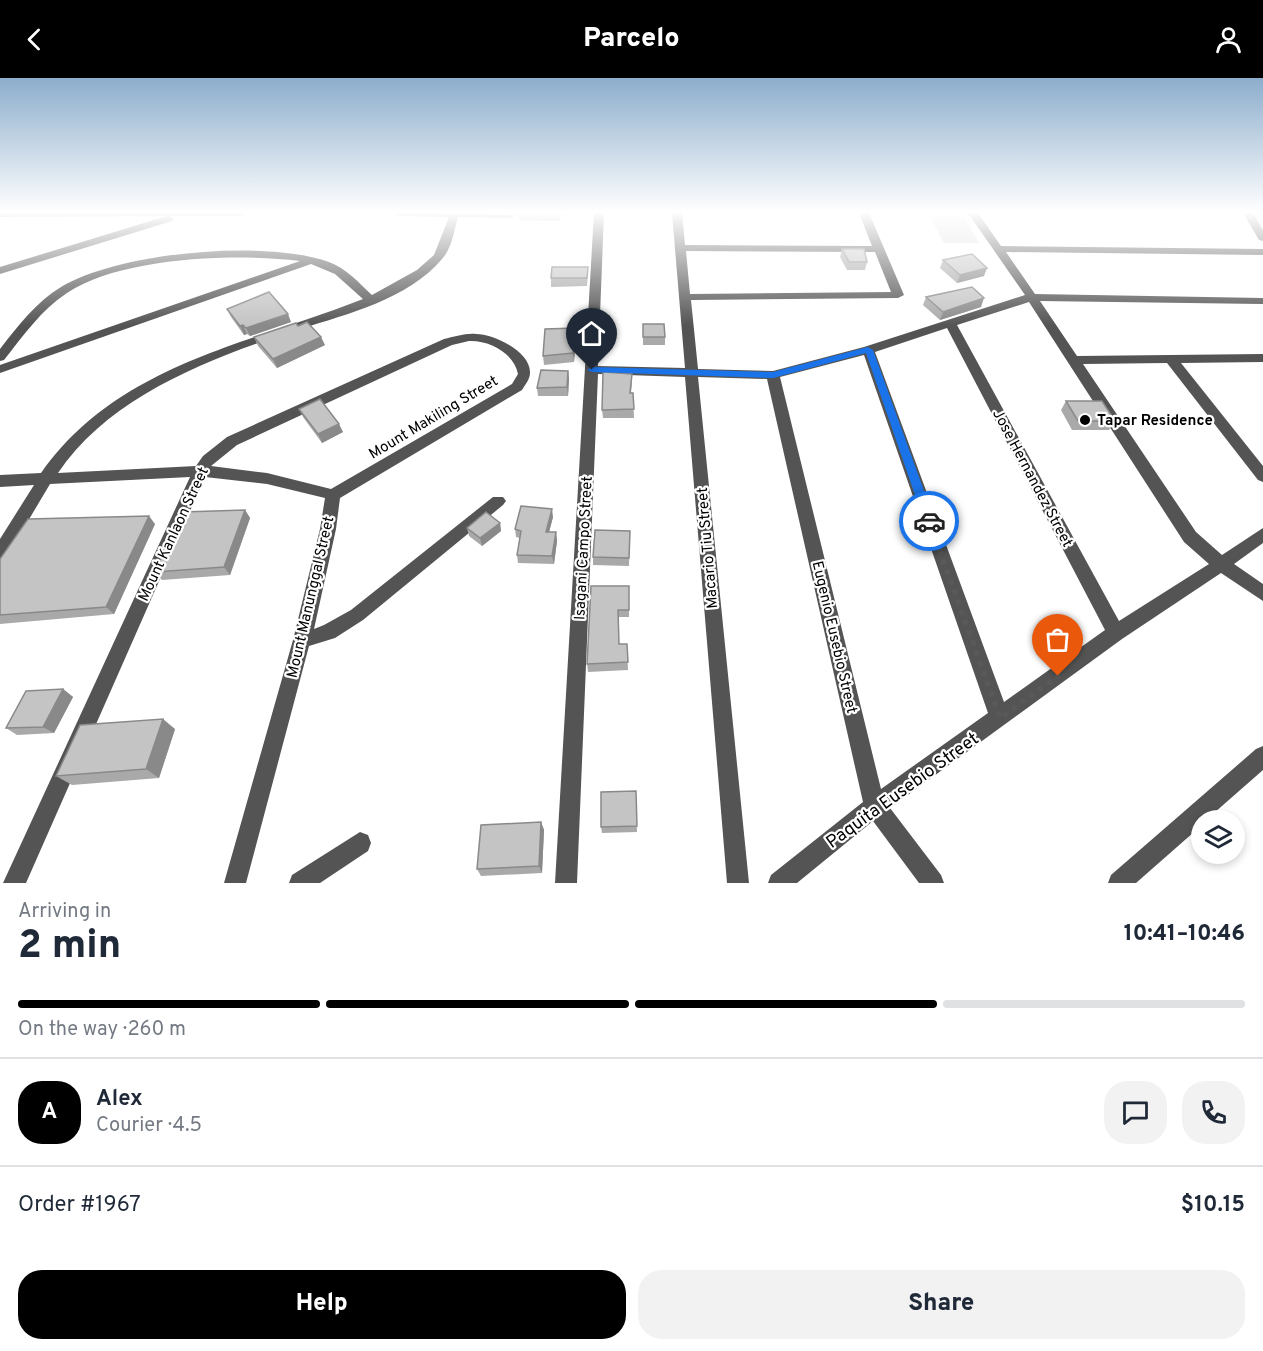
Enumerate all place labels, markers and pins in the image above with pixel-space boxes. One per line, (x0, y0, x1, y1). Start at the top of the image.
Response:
pin (566, 308, 617, 370)
place label: Tapar Residence (1097, 412, 1213, 431)
marker: Tapar Residence (1078, 413, 1092, 427)
pin (1032, 614, 1083, 676)

